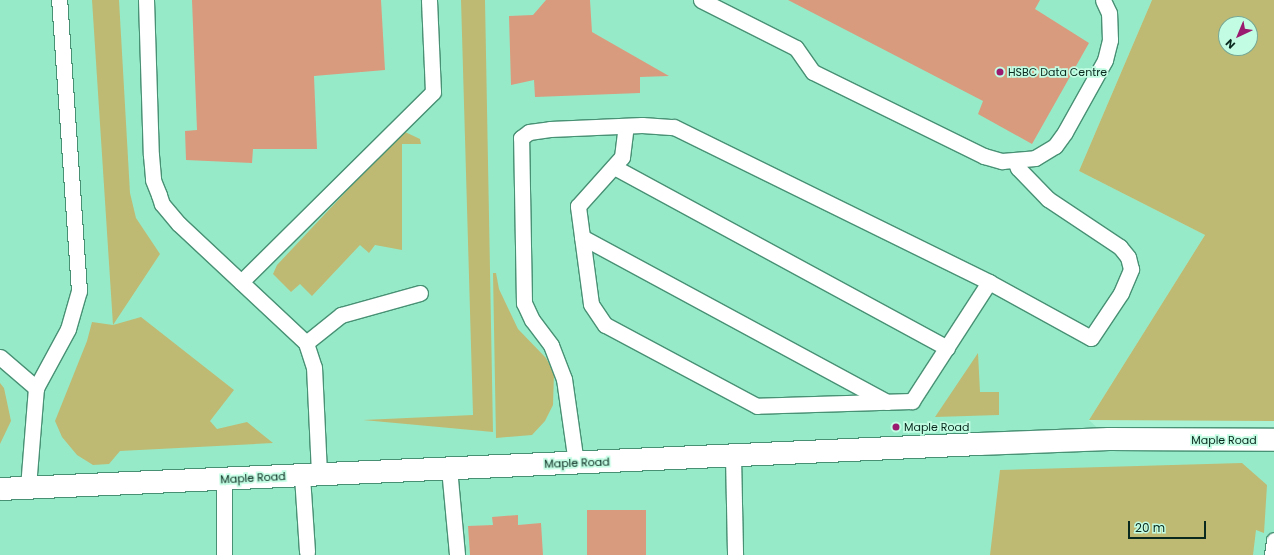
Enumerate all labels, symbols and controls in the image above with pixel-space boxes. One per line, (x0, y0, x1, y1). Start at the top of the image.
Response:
north arrow (1218, 16, 1258, 56)
text: N (1222, 35, 1239, 53)
place label: HSBC Data Centre (1008, 65, 1107, 79)
marker: HSBC Data Centre (995, 67, 1005, 77)
place label: Maple Road (904, 420, 969, 434)
marker: Maple Road (891, 422, 901, 432)
street label: Maple Road (1191, 433, 1257, 447)
street label: Maple Road (544, 455, 610, 471)
street label: Maple Road (220, 470, 286, 486)
scale bar (1130, 513, 1208, 539)
text: 20 m (1135, 519, 1165, 536)

